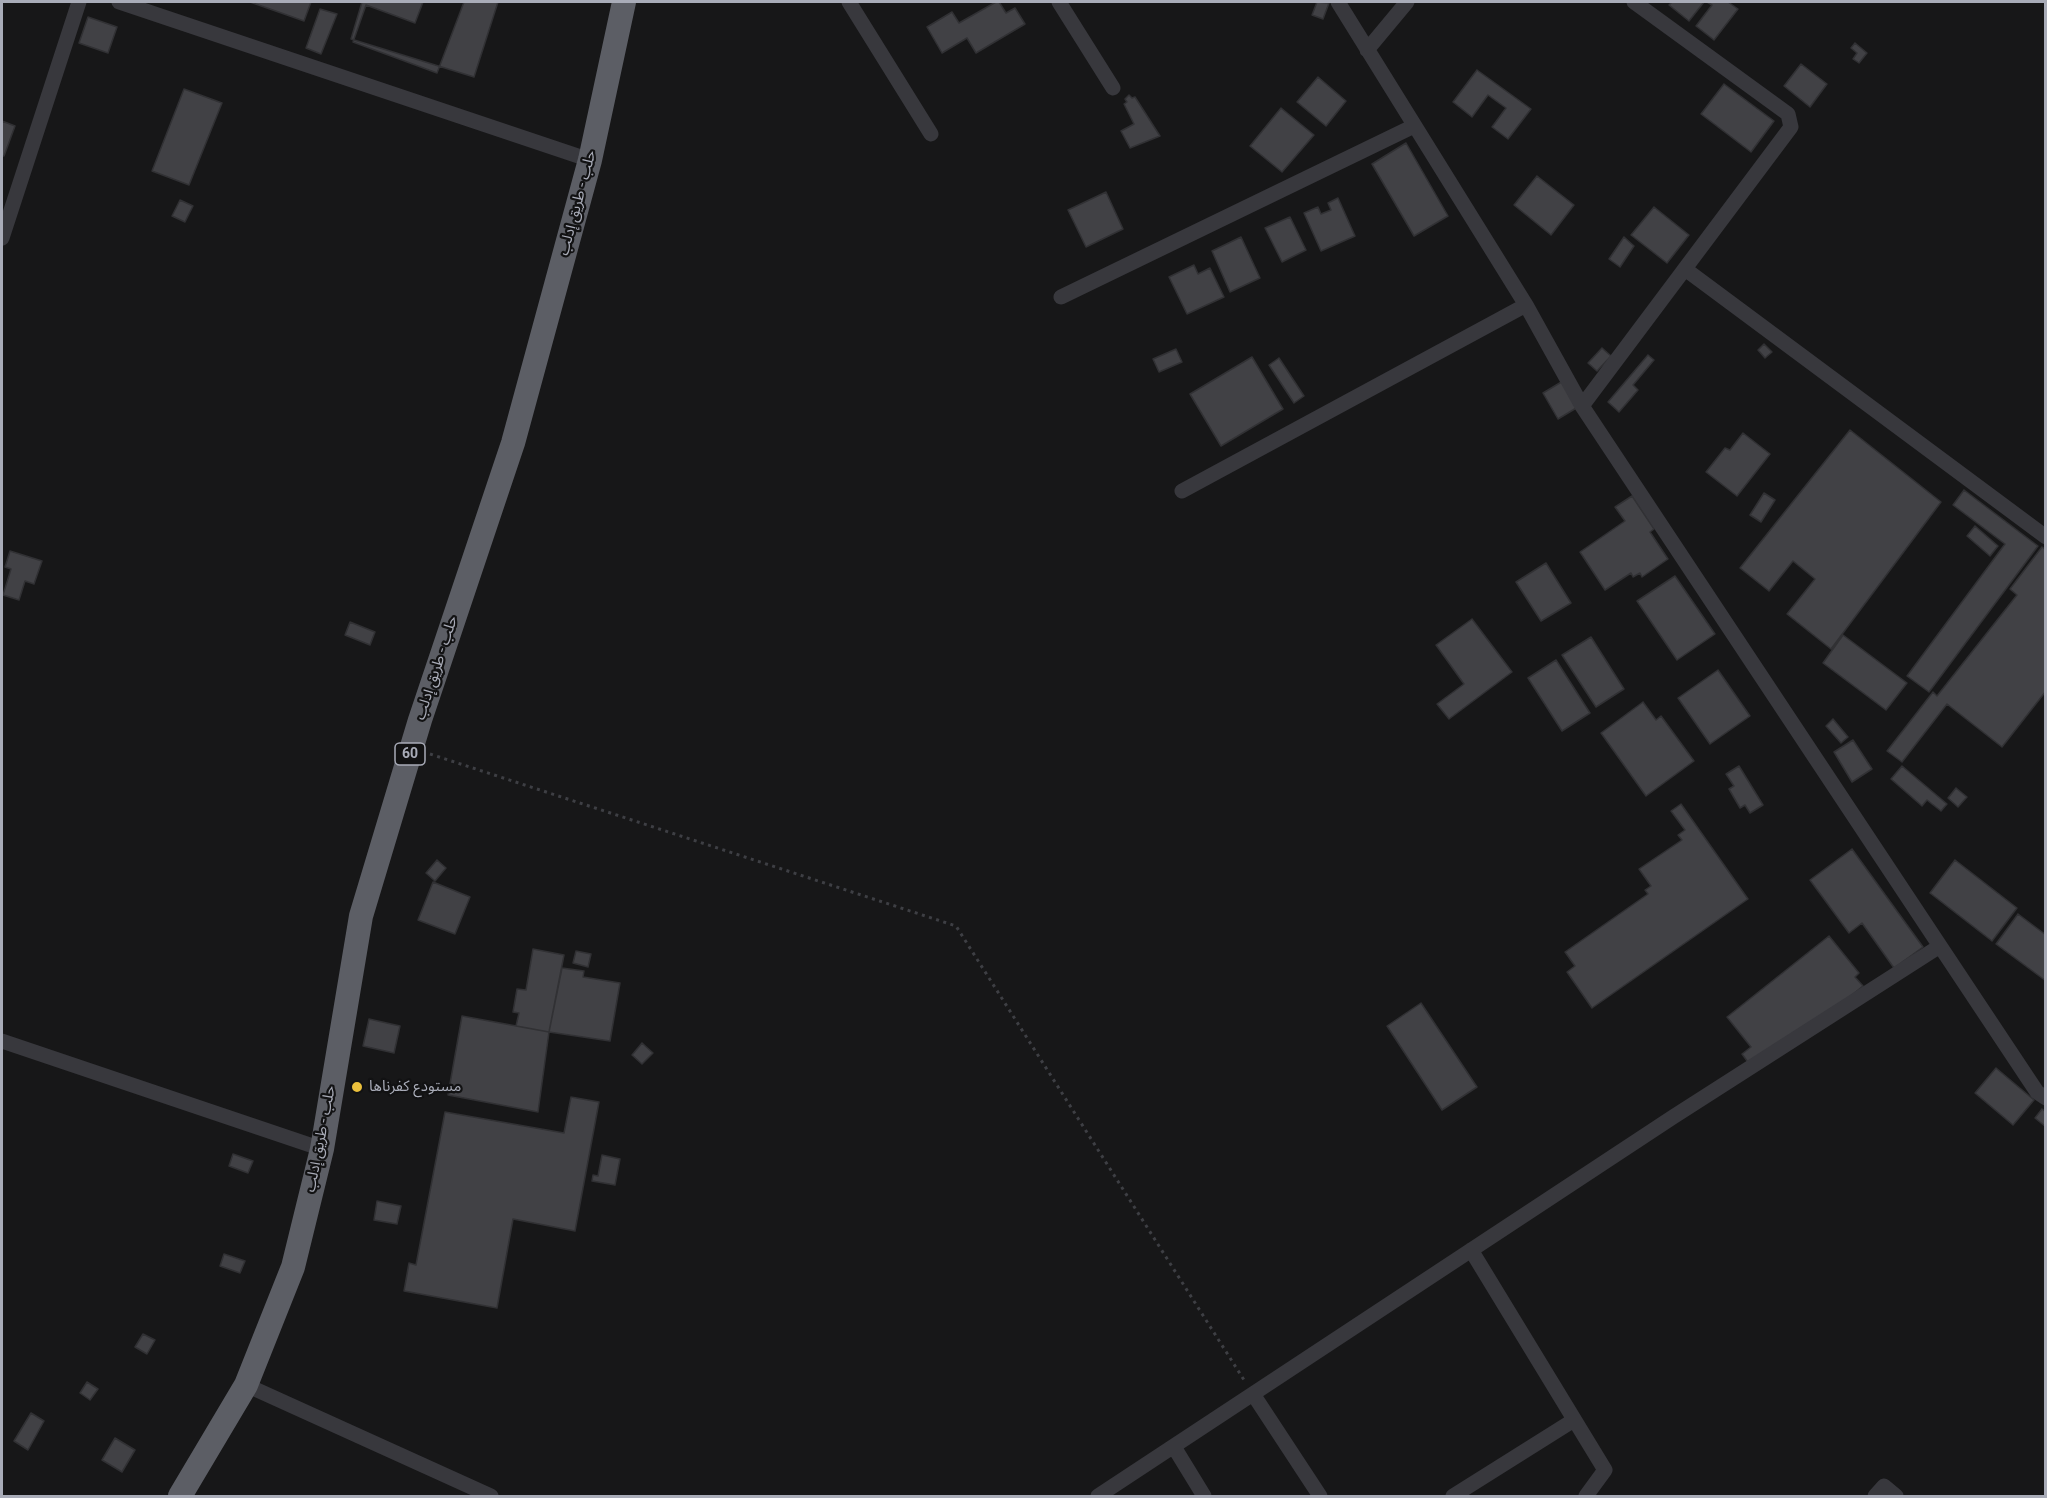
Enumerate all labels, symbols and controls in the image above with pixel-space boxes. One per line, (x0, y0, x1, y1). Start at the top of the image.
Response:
street label: حلب - طريق إدلب (555, 148, 601, 258)
street label: حلب - طريق إدلب (412, 614, 462, 722)
road number: 60 (395, 743, 425, 765)
place label: مستودع كفرناها (369, 1078, 461, 1096)
marker: مستودع كفرناها (350, 1080, 364, 1094)
street label: حلب - طريق إدلب (302, 1084, 340, 1194)

